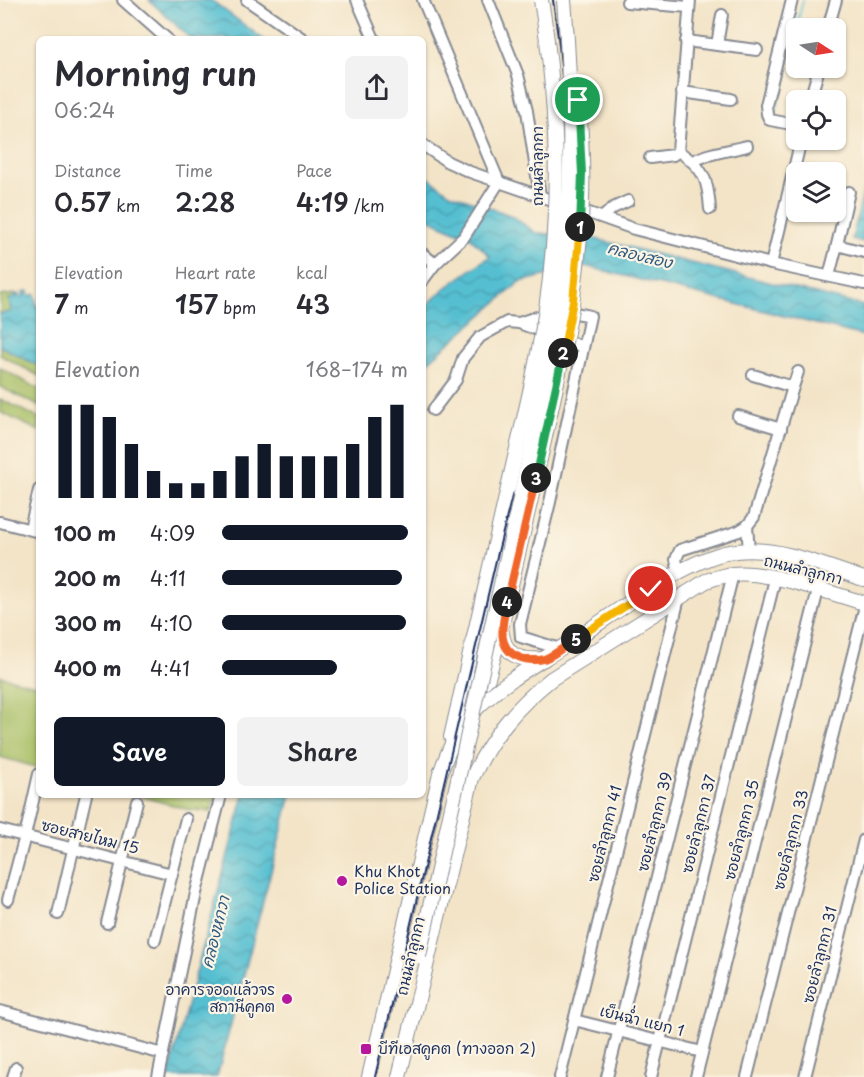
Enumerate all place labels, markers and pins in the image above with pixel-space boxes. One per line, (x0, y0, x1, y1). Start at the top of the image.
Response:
pin (552, 74, 603, 125)
pin: 1 (565, 212, 595, 242)
pin: 2 (548, 338, 578, 368)
pin: 3 (521, 463, 551, 493)
pin (625, 563, 676, 614)
pin: 4 (492, 587, 522, 617)
pin: 5 (561, 624, 591, 654)
place label: Khu Khot Police Station (354, 859, 451, 899)
marker: Khu Khot Police Station (335, 874, 349, 888)
place label: อาคารจอดแล้วจร สถานีคูคต (165, 977, 275, 1018)
marker: อาคารจอดแล้วจร สถานีคูคต (280, 992, 294, 1006)
place label: บีทีเอสคูคต (ทางออก 2) (378, 1036, 536, 1060)
marker: บีทีเอสคูคต (ทางออก 2) (359, 1042, 373, 1056)

